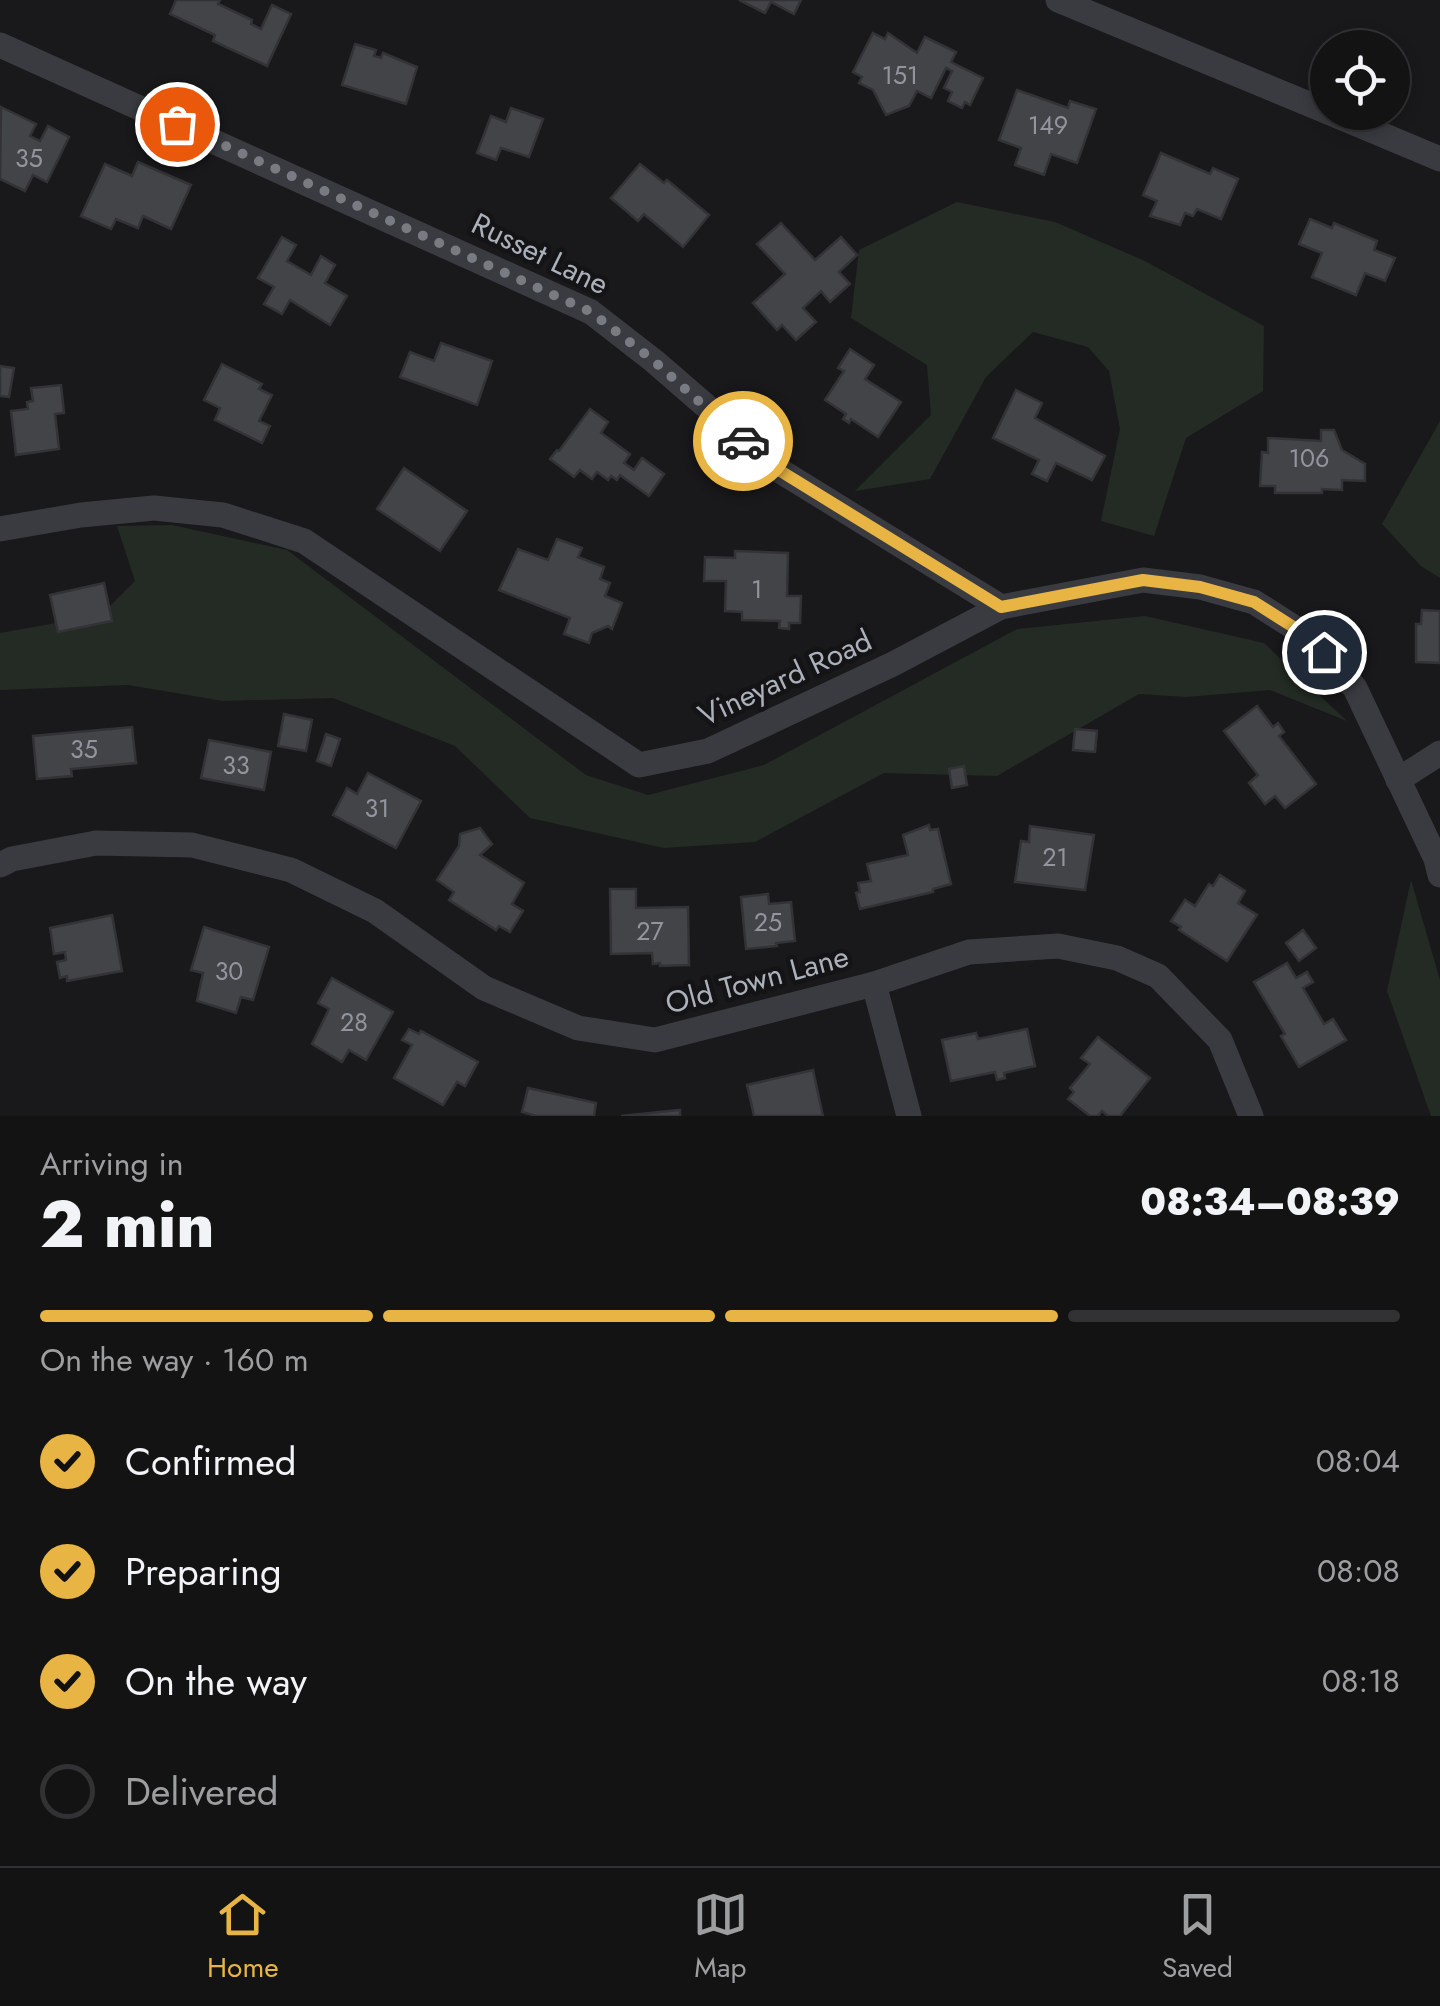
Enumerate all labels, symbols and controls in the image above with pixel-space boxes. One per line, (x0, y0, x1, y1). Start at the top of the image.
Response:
map controls (1310, 30, 1410, 130)
button: locate (1310, 30, 1410, 130)
house number: 151 (882, 57, 918, 93)
pin (135, 82, 220, 167)
icon: bag (150, 97, 205, 152)
house number: 149 (1028, 107, 1068, 143)
house number: 35 (15, 140, 43, 176)
street label: Russet Lane (465, 202, 616, 305)
courier (693, 391, 793, 491)
icon: car (716, 414, 771, 469)
house number: 106 (1289, 440, 1329, 476)
house number: 1 (751, 571, 763, 607)
pin (1282, 610, 1367, 695)
street label: Vineyard Road (691, 619, 879, 737)
icon: home (1297, 625, 1352, 680)
house number: 35 (70, 731, 98, 767)
house number: 33 (222, 747, 250, 783)
house number: 31 (365, 790, 389, 826)
house number: 21 (1042, 839, 1068, 875)
house number: 25 (754, 904, 782, 940)
house number: 27 (636, 913, 664, 949)
street label: Old Town Lane (661, 934, 853, 1025)
house number: 30 (215, 953, 243, 989)
house number: 28 (340, 1004, 368, 1040)
text: Arriving in (40, 1141, 184, 1187)
text: 08:34–08:39 (1140, 1174, 1400, 1229)
text: 2 min (40, 1177, 215, 1271)
text: On the way · 160 m (40, 1337, 309, 1383)
icon: check (40, 1434, 95, 1489)
text: Confirmed (125, 1434, 296, 1489)
text: 08:04 (1316, 1438, 1400, 1484)
icon: check (40, 1544, 95, 1599)
text: Preparing (125, 1544, 282, 1599)
text: 08:08 (1317, 1548, 1400, 1594)
icon: check (40, 1654, 95, 1709)
text: On the way (125, 1654, 307, 1709)
text: 08:18 (1322, 1658, 1400, 1704)
text: Delivered (125, 1764, 278, 1819)
tab: Home (207, 1887, 279, 1988)
tab: Map (693, 1887, 748, 1988)
tab: Saved (1162, 1887, 1233, 1988)

